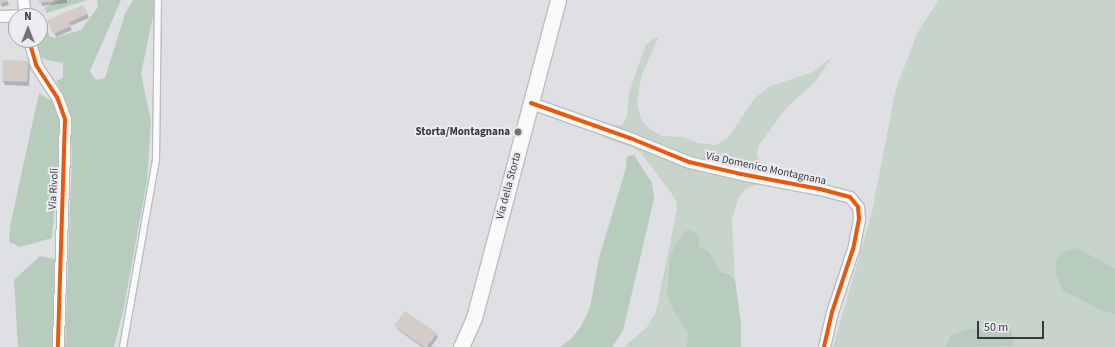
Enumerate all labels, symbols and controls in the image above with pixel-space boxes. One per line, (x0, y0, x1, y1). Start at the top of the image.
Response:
north arrow (8, 8, 48, 48)
text: N (24, 9, 32, 24)
place label: Storta/Montagnana (416, 125, 510, 139)
marker: Storta/Montagnana (513, 127, 523, 137)
street label: Via Domenico Montagnana (705, 150, 827, 188)
street label: Via della Storta (494, 151, 524, 221)
street label: Via Rivoli (46, 168, 62, 210)
scale bar (979, 313, 1046, 339)
text: 50 m (984, 319, 1008, 336)

